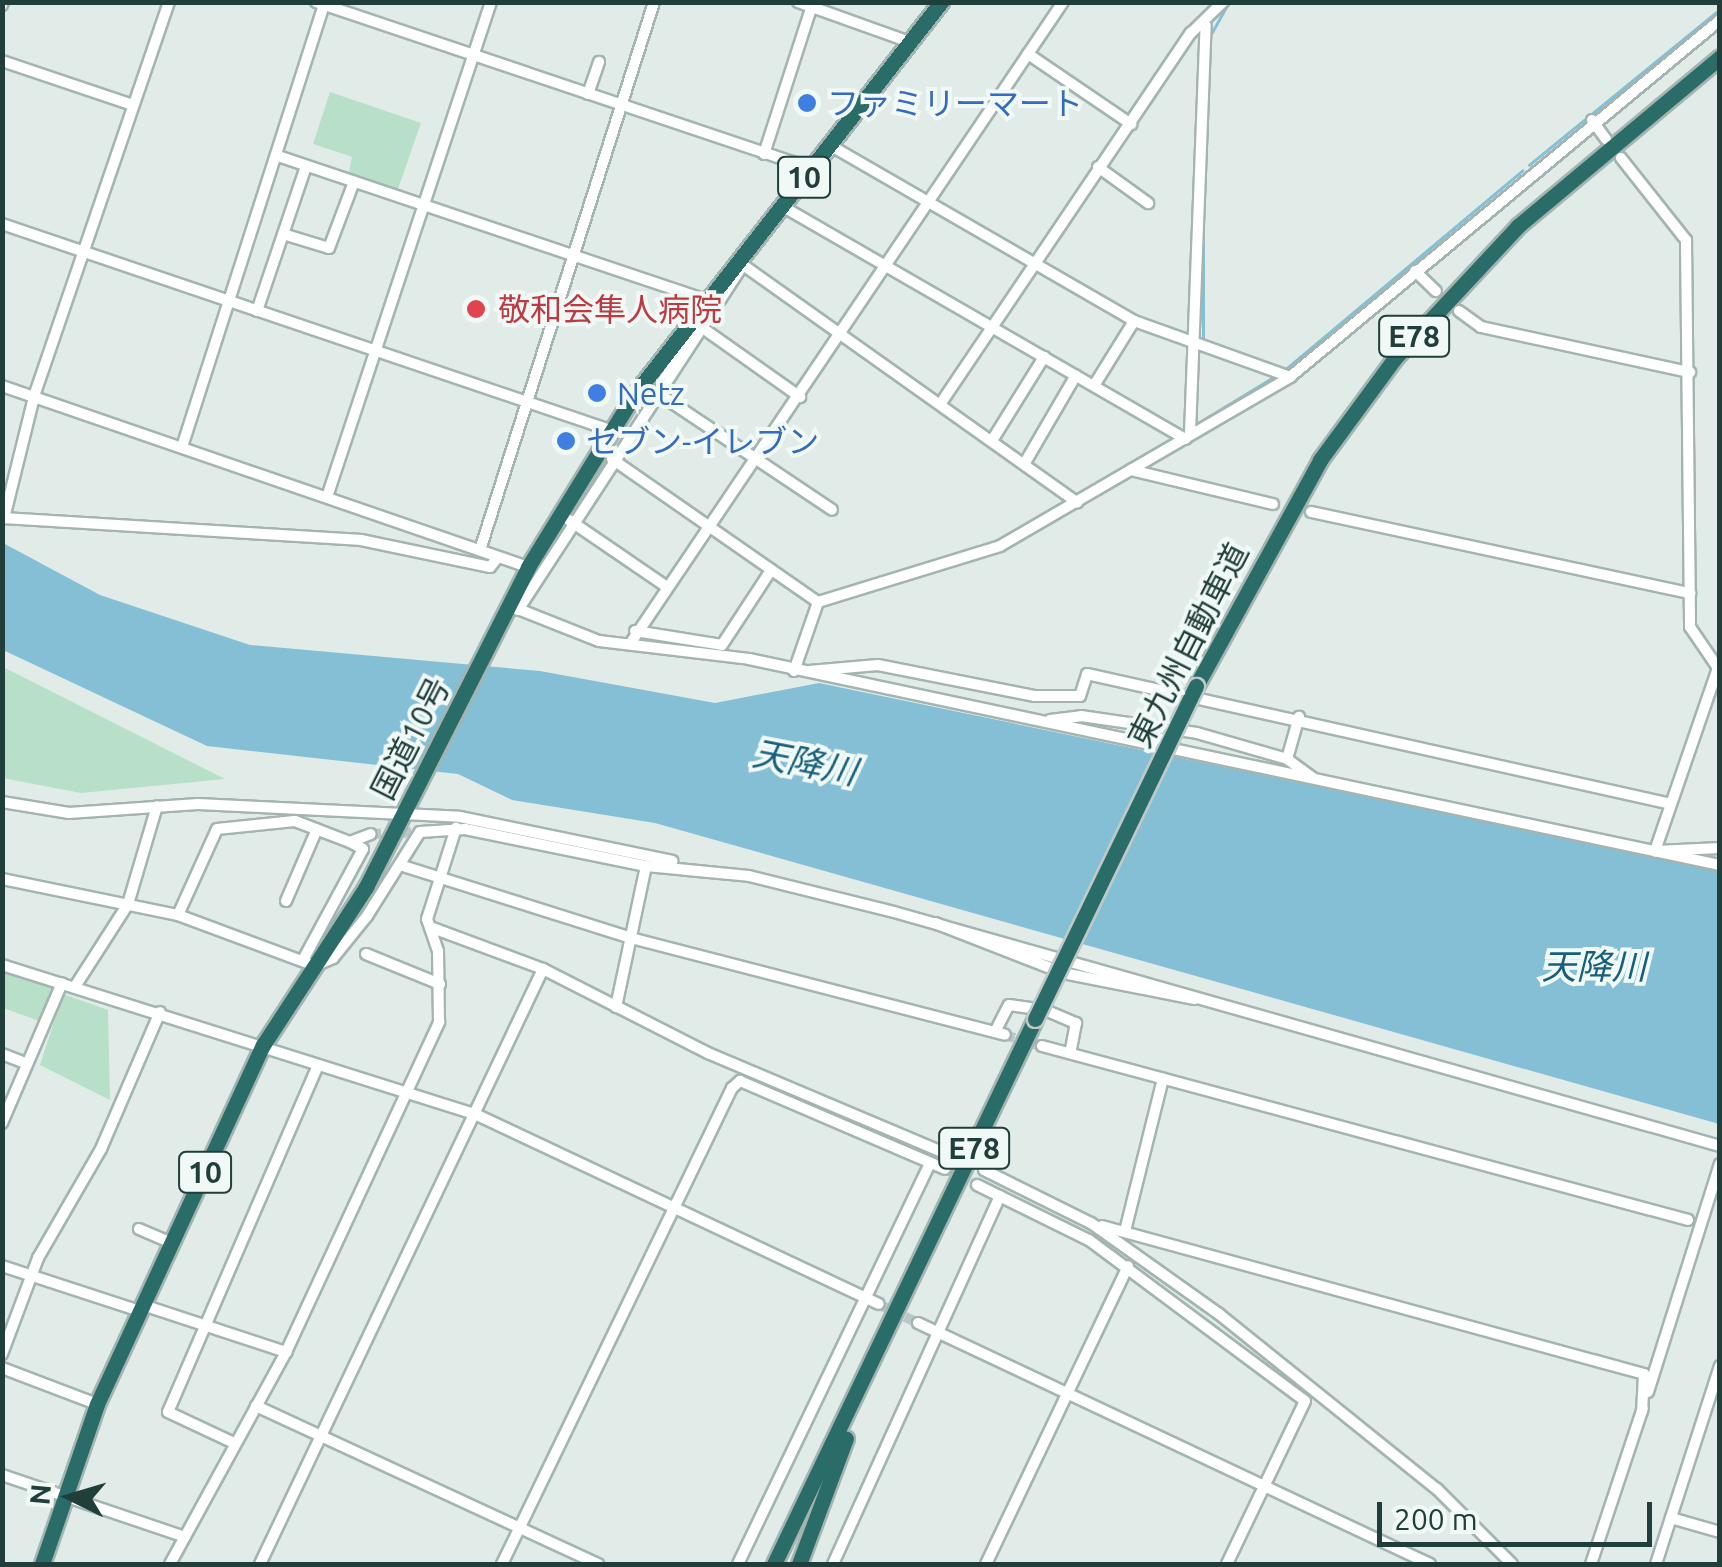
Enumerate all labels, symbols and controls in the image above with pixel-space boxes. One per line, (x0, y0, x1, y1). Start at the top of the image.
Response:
place label: ファミリーマート (827, 84, 1083, 122)
marker: ファミリーマート (796, 92, 818, 114)
road number: 10 (776, 152, 832, 202)
place label: 敬和会隼人病院 (498, 290, 722, 328)
marker: 敬和会隼人病院 (463, 296, 489, 322)
road number: E78 (1376, 311, 1452, 361)
place label: Netz (617, 374, 685, 412)
marker: Netz (586, 382, 608, 404)
place label: セブン-イレブン (586, 422, 819, 460)
marker: セブン-イレブン (555, 430, 577, 452)
street label: 東九州自動車道 (1120, 536, 1256, 754)
street label: 国道10号 (363, 670, 457, 806)
water label: 天降川 (749, 731, 861, 793)
water label: 天降川 (1542, 945, 1646, 987)
road number: E78 (936, 1123, 1012, 1173)
road number: 10 (178, 1147, 232, 1197)
north arrow (20, 1447, 120, 1547)
scale bar (1382, 1482, 1657, 1544)
text: N (23, 1483, 56, 1506)
text: 200 m (1394, 1502, 1478, 1536)

